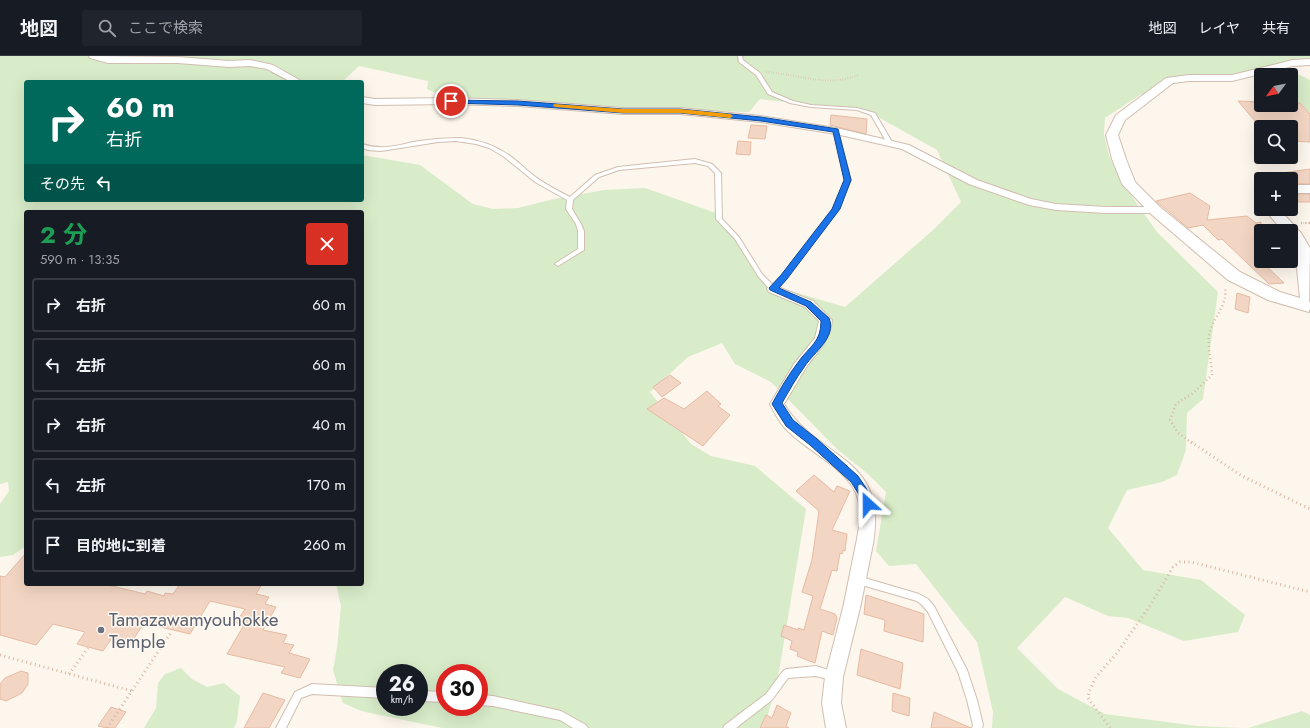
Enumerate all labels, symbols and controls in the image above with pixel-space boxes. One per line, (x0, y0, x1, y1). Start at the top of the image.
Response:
search box (82, 10, 362, 46)
text: 地図 (20, 15, 58, 42)
icon: search (96, 17, 118, 39)
text: ここで検索 (128, 17, 203, 39)
text: 地図 (1148, 18, 1176, 38)
text: レイヤ (1198, 18, 1240, 38)
text: 共有 (1262, 18, 1290, 38)
north arrow (1254, 68, 1298, 112)
map controls (1254, 68, 1298, 268)
pin (434, 84, 468, 118)
text: 60 m (106, 87, 175, 128)
icon: arrive (440, 90, 462, 112)
icon: right (40, 96, 92, 148)
button: search (1254, 120, 1298, 164)
text: 右折 (106, 127, 142, 153)
icon: left (93, 172, 115, 194)
button: + (1254, 172, 1298, 216)
text: その先 (40, 173, 85, 195)
text: 2 分 (40, 217, 87, 252)
button: close (306, 223, 348, 265)
button: − (1254, 224, 1298, 268)
text: 590 m · 13:35 (40, 250, 120, 269)
icon: right (42, 294, 64, 316)
text: 60 m (312, 294, 346, 316)
text: 右折 (76, 295, 106, 317)
icon: left (42, 354, 64, 376)
text: 60 m (312, 354, 346, 376)
text: 左折 (76, 355, 106, 377)
icon: right (42, 414, 64, 436)
text: 40 m (312, 414, 346, 436)
text: 右折 (76, 415, 106, 437)
icon: left (42, 474, 64, 496)
text: 170 m (306, 474, 346, 496)
text: 左折 (76, 475, 106, 497)
position arrow (847, 483, 889, 525)
icon: arrive (42, 534, 64, 556)
text: 260 m (304, 534, 346, 556)
text: 目的地に到着 (76, 535, 166, 557)
place label: Tamazawamyouhokke Temple (109, 606, 279, 655)
marker: Tamazawamyouhokke Temple (96, 625, 106, 635)
speed limit sign: 30 (436, 664, 488, 716)
text: 26 (389, 670, 415, 699)
text: km/h (391, 692, 413, 707)

